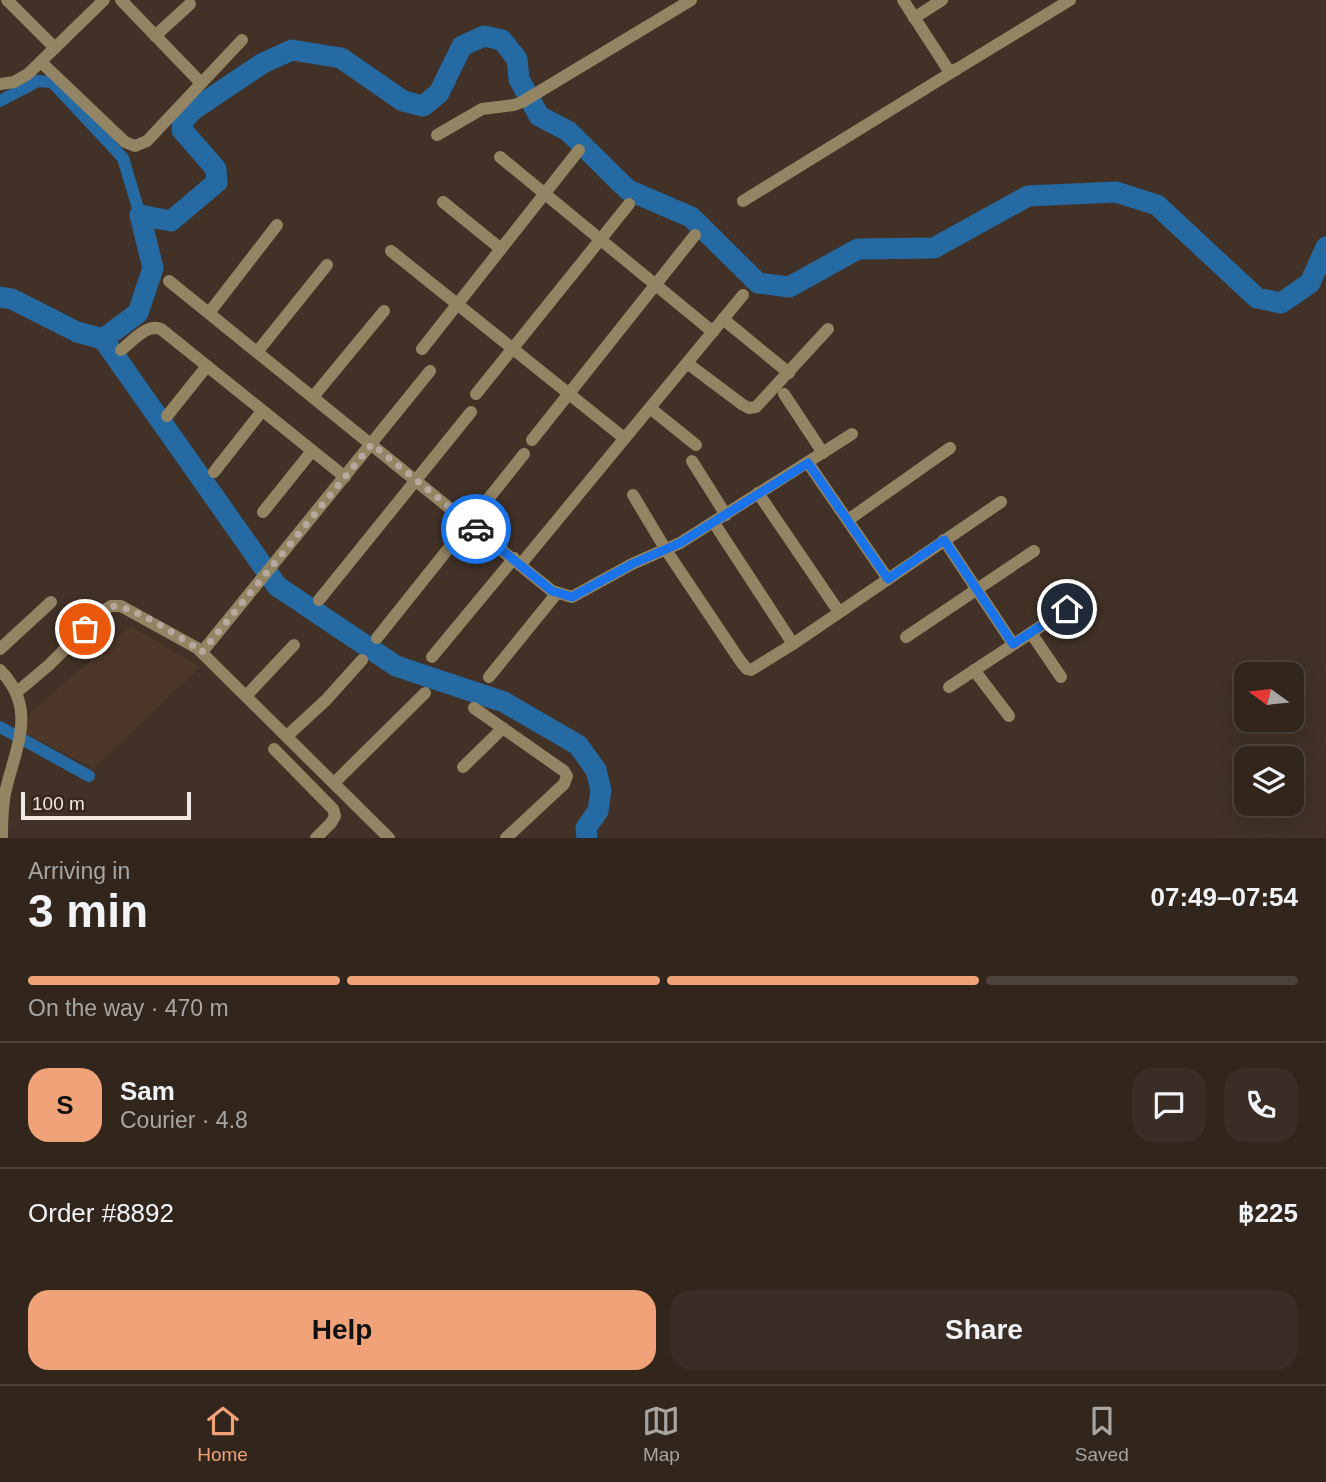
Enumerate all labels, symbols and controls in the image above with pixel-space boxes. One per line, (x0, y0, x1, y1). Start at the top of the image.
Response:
courier (441, 494, 511, 564)
icon: car (457, 510, 495, 548)
pin (1037, 579, 1097, 639)
icon: home (1048, 590, 1086, 628)
pin (55, 599, 115, 659)
icon: bag (66, 610, 104, 648)
north arrow (1234, 662, 1304, 732)
map controls (1234, 662, 1304, 816)
button: layers (1234, 746, 1304, 816)
scale bar (21, 789, 191, 821)
text: 100 m (32, 793, 85, 814)
text: Arriving in (28, 858, 130, 884)
text: 07:49–07:54 (1151, 882, 1298, 912)
text: 3 min (28, 885, 148, 937)
text: On the way · 470 m (28, 995, 229, 1021)
button: chat (1132, 1068, 1206, 1142)
button: phone (1224, 1068, 1298, 1142)
text: Sam (120, 1076, 175, 1106)
text: S (56, 1090, 74, 1120)
text: Courier · 4.8 (120, 1107, 248, 1133)
text: Order #8892 (28, 1198, 174, 1228)
text: ฿225 (1238, 1198, 1298, 1228)
button: Help (28, 1290, 656, 1370)
button: Share (670, 1290, 1298, 1370)
tab: Home (197, 1402, 248, 1466)
tab: Map (642, 1402, 680, 1466)
tab: Saved (1075, 1402, 1129, 1466)

